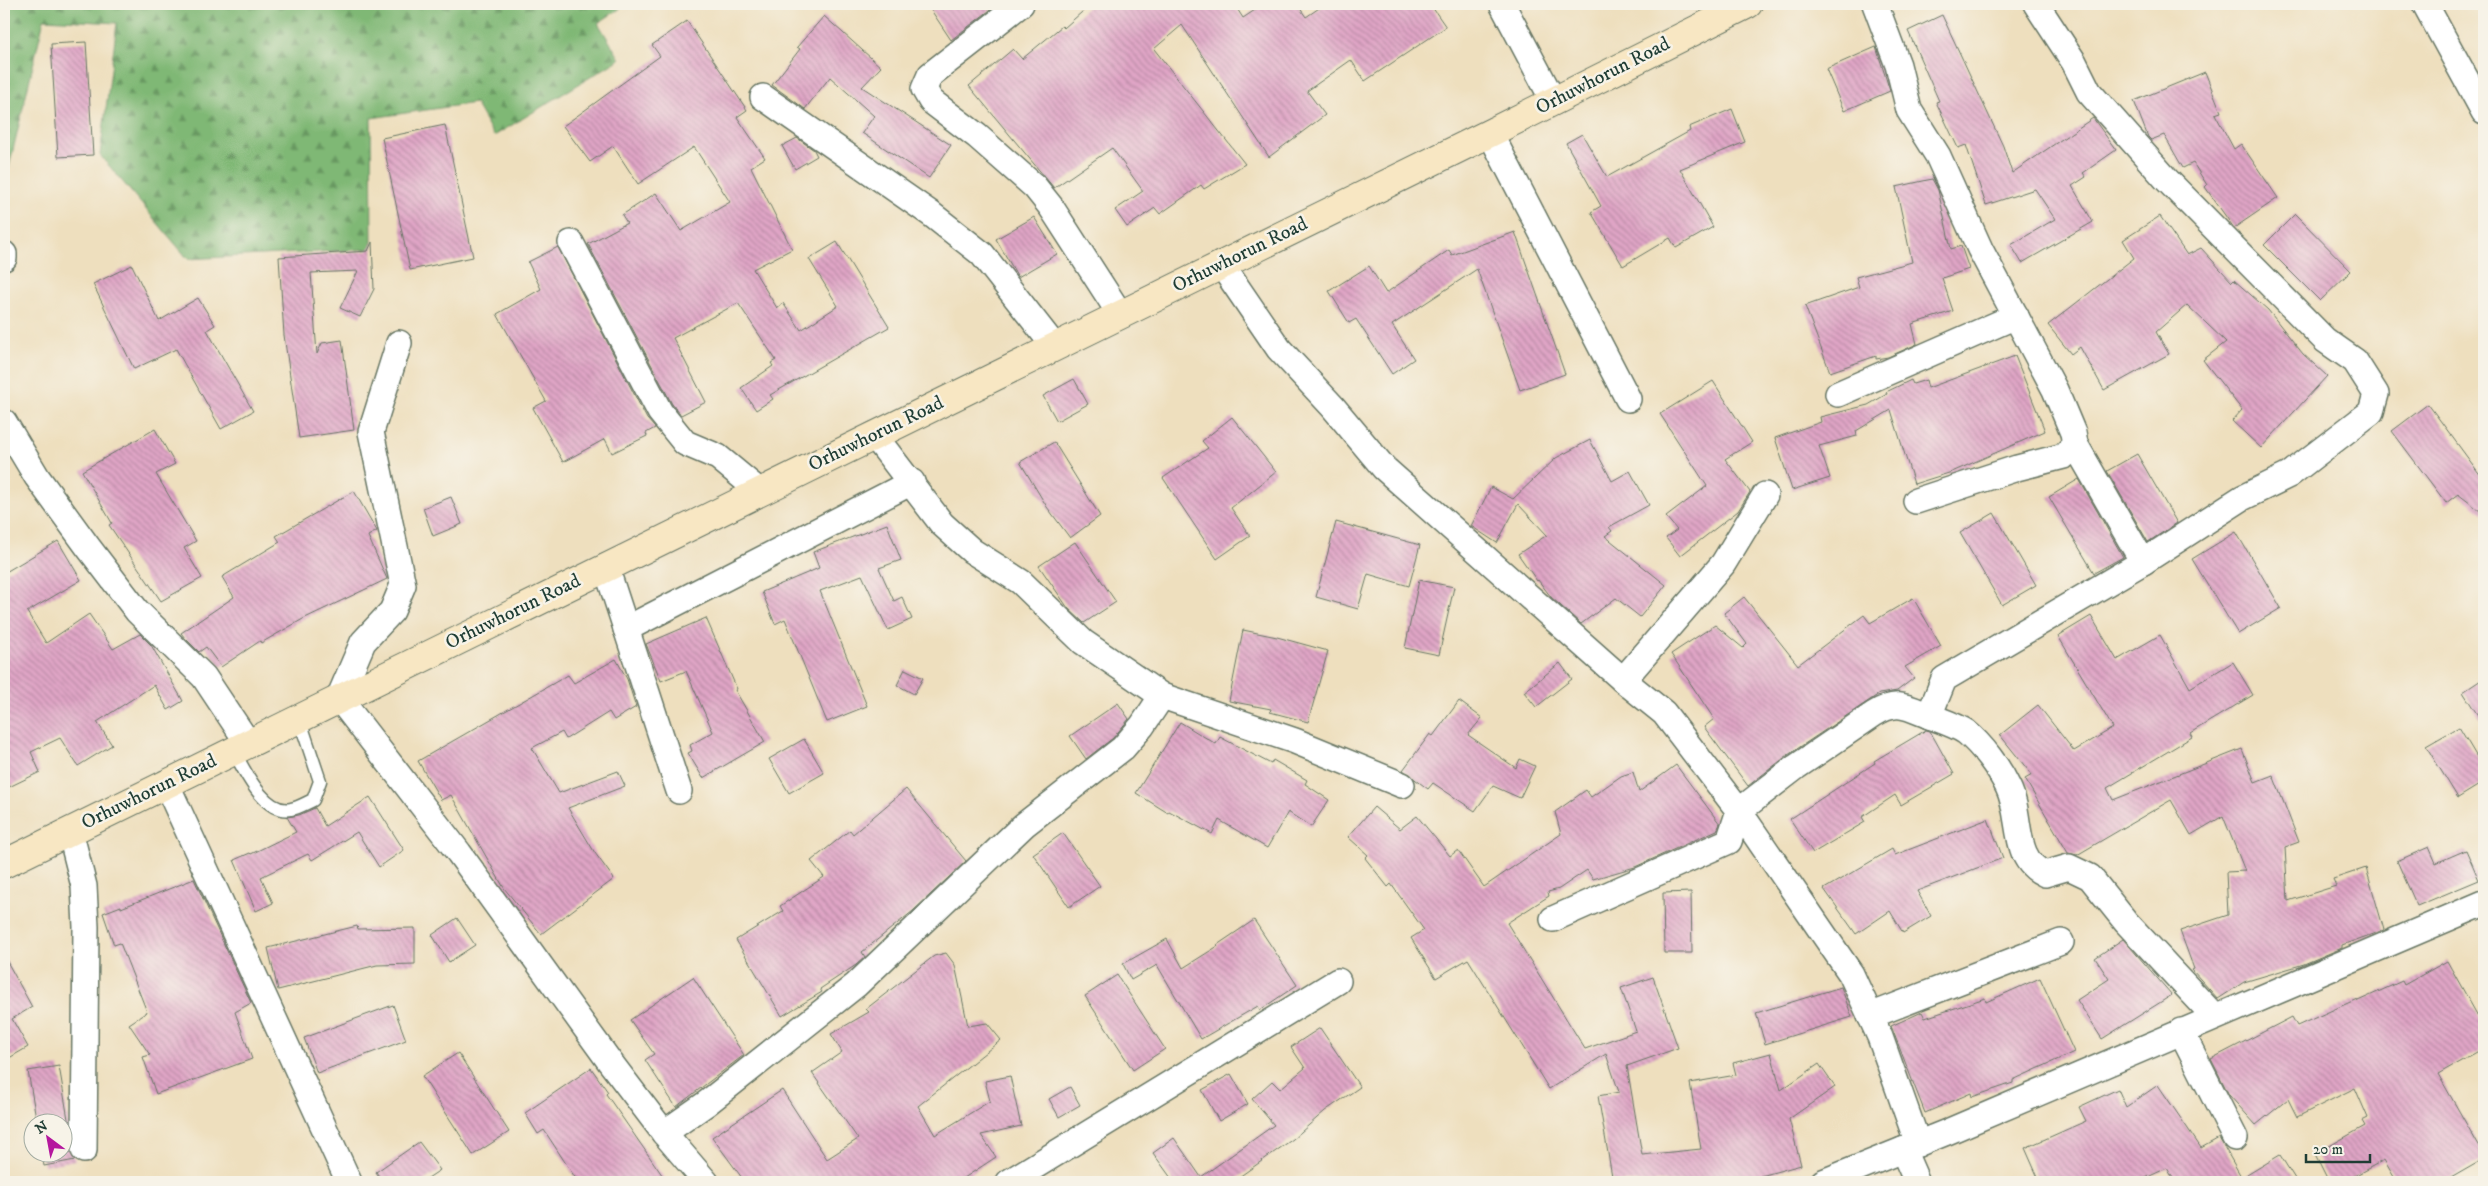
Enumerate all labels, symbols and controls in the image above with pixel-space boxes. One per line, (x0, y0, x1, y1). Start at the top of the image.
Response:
street label: Orhuwhorun Road (1532, 31, 1674, 121)
street label: Orhuwhorun Road (1168, 211, 1312, 299)
street label: Orhuwhorun Road (804, 390, 948, 478)
street label: Orhuwhorun Road (441, 568, 585, 656)
street label: Orhuwhorun Road (77, 748, 221, 836)
north arrow (22, 1114, 72, 1164)
text: N (32, 1117, 52, 1139)
scale bar (2306, 1131, 2369, 1163)
text: 20 m (2313, 1140, 2343, 1159)

